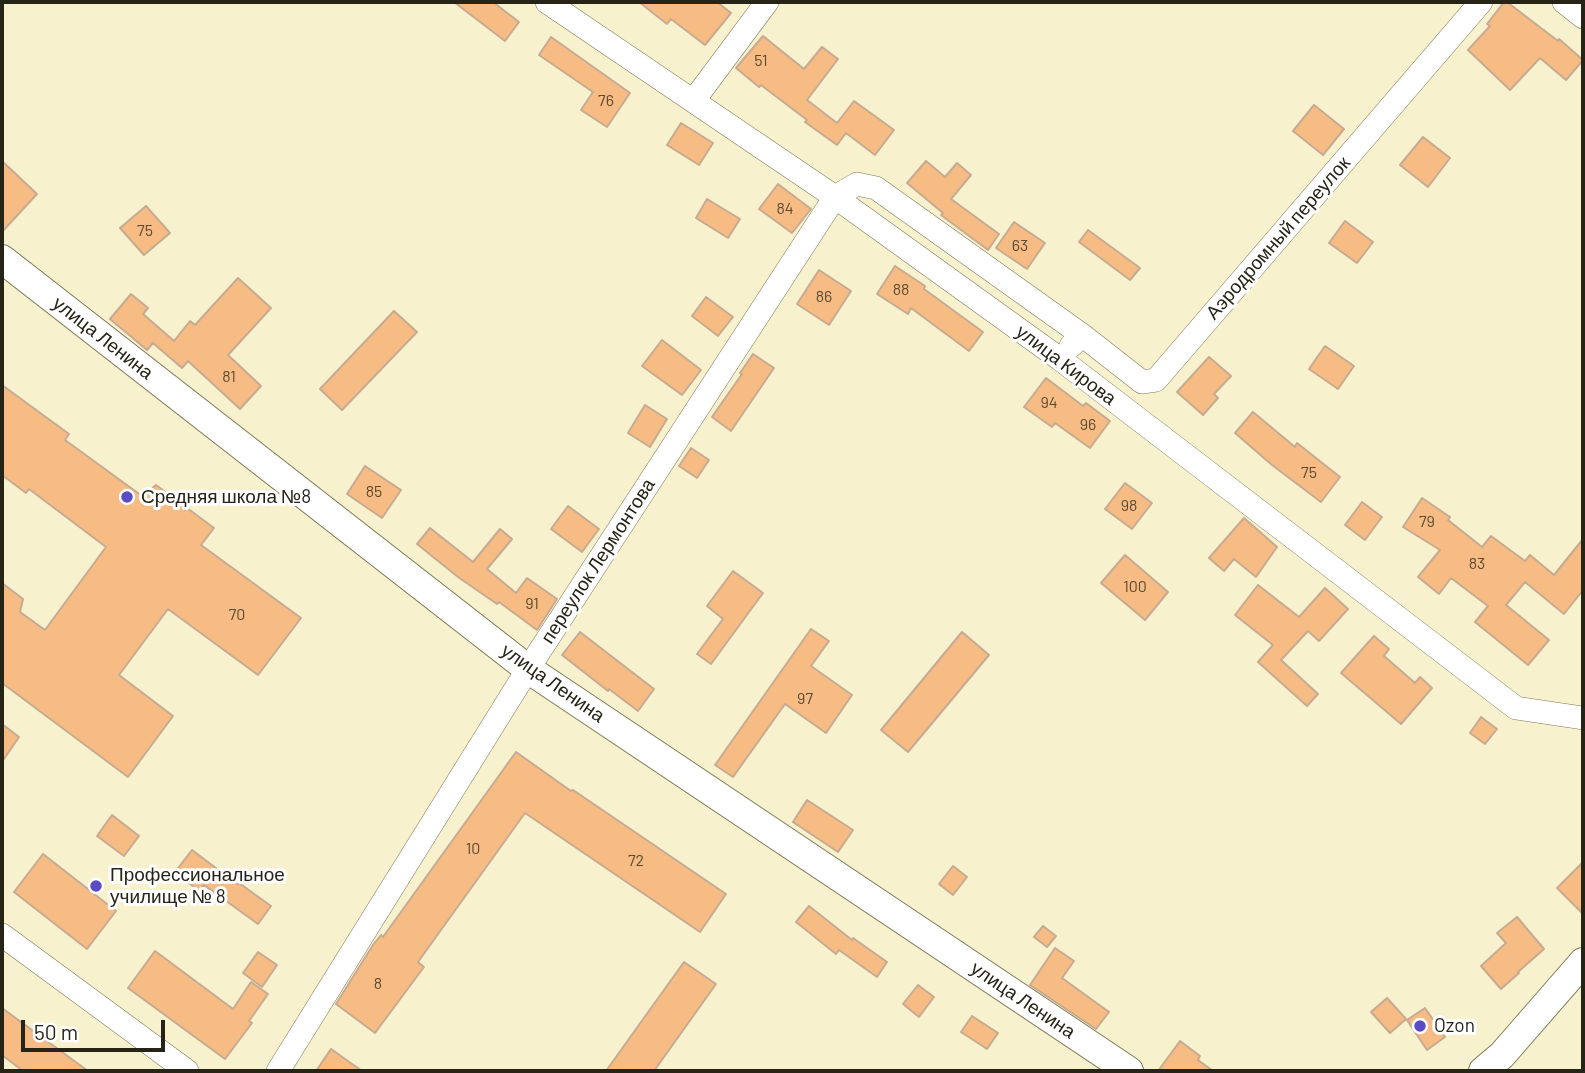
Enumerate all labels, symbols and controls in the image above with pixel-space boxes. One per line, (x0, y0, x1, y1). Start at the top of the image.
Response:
house number: 51 (754, 51, 768, 71)
house number: 76 (598, 91, 614, 111)
street label: Аэродромный переулок (1201, 152, 1355, 324)
house number: 84 (776, 199, 794, 219)
house number: 75 (137, 221, 153, 241)
house number: 63 (1012, 236, 1028, 256)
house number: 88 (893, 280, 909, 300)
house number: 86 (816, 287, 832, 307)
street label: улица Ленина (48, 292, 158, 384)
street label: улица Кирова (1012, 320, 1120, 410)
house number: 81 (222, 367, 236, 387)
house number: 94 (1040, 393, 1058, 413)
house number: 96 (1080, 415, 1096, 435)
house number: 75 (1301, 463, 1317, 483)
street label: переулок Лермонтова (536, 474, 660, 648)
house number: 85 (366, 482, 382, 502)
place label: Средняя школа №8 (141, 486, 311, 508)
marker: Средняя школа №8 (119, 489, 135, 505)
house number: 98 (1121, 496, 1137, 516)
house number: 79 (1419, 512, 1435, 532)
house number: 83 (1469, 554, 1485, 574)
house number: 100 (1123, 577, 1147, 597)
house number: 91 (525, 594, 539, 614)
house number: 70 (229, 605, 245, 625)
street label: улица Ленина (497, 639, 609, 727)
house number: 97 (797, 689, 813, 709)
house number: 10 (466, 839, 480, 859)
house number: 72 (628, 851, 644, 871)
place label: Профессиональное училище № 8 (110, 864, 285, 908)
marker: Профессиональное училище № 8 (88, 878, 104, 894)
street label: улица Ленина (966, 957, 1080, 1043)
house number: 8 (374, 974, 382, 994)
scale bar (24, 1006, 168, 1050)
place label: Ozon (1434, 1015, 1475, 1037)
marker: Ozon (1412, 1018, 1428, 1034)
text: 50 m (34, 1019, 78, 1044)

